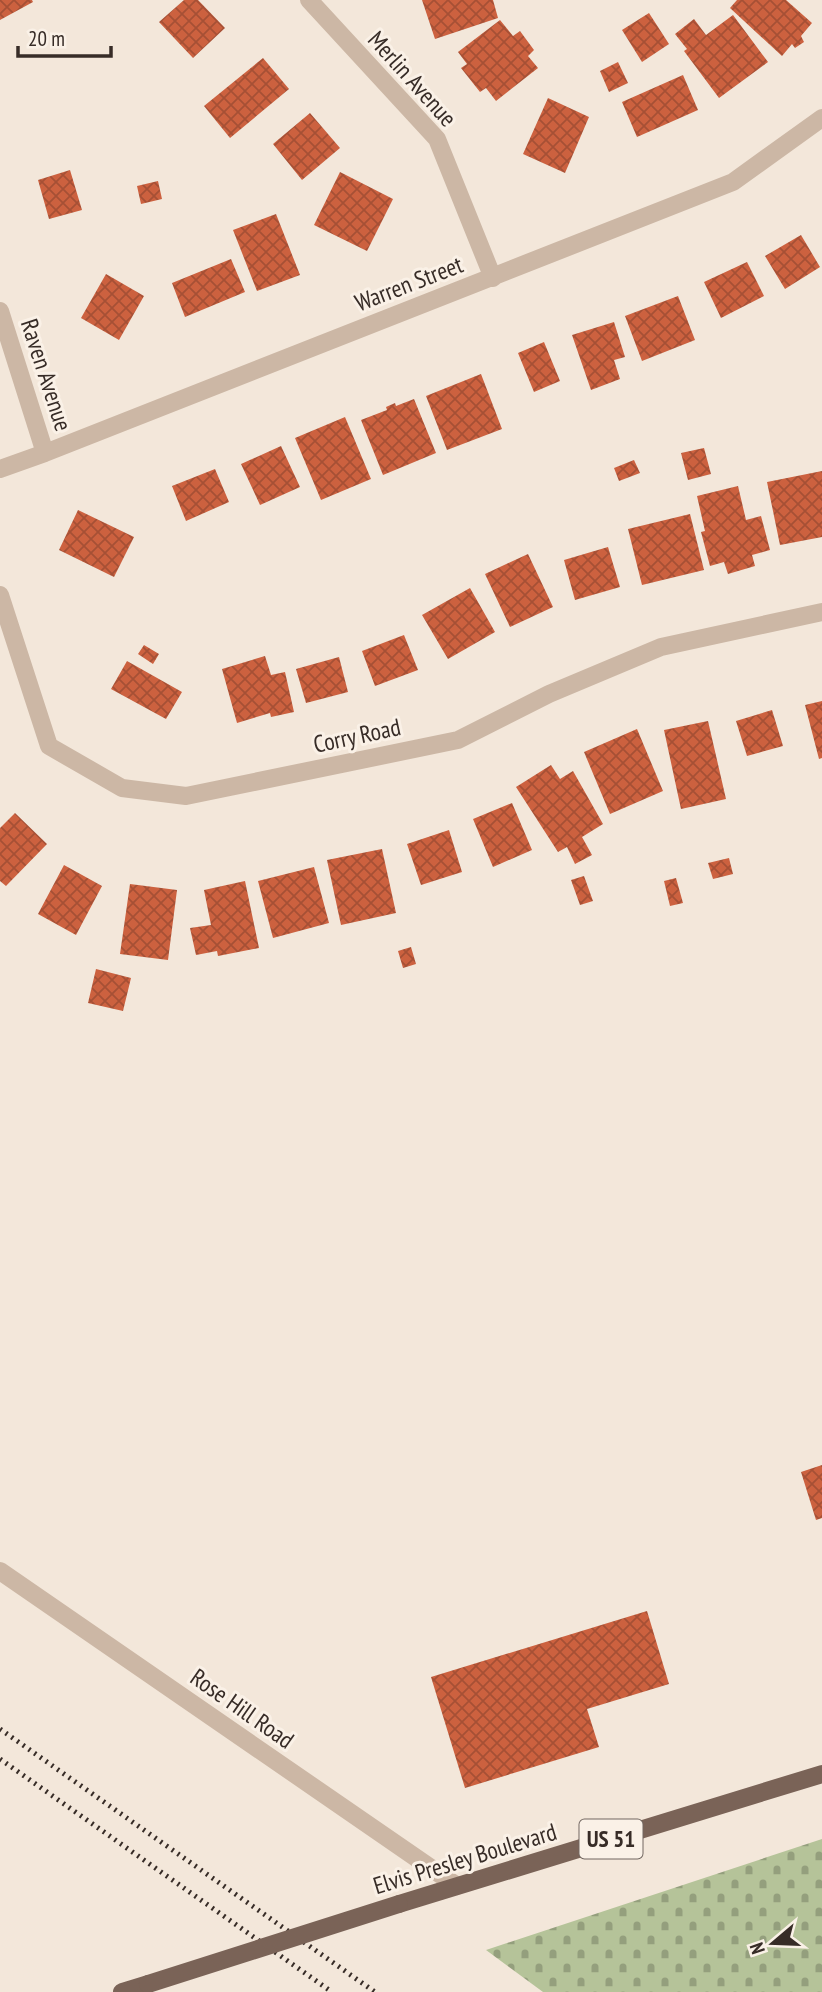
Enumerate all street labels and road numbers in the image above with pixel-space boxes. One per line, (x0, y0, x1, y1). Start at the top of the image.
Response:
street label: Merlin Avenue (361, 24, 463, 133)
street label: Warren Street (350, 249, 468, 318)
street label: Raven Avenue (14, 315, 79, 435)
street label: Corry Road (311, 711, 403, 760)
street label: Rose Hill Road (185, 1662, 300, 1756)
street label: Elvis Presley Boulevard (369, 1816, 560, 1901)
road number: US 51 (580, 1820, 642, 1858)

